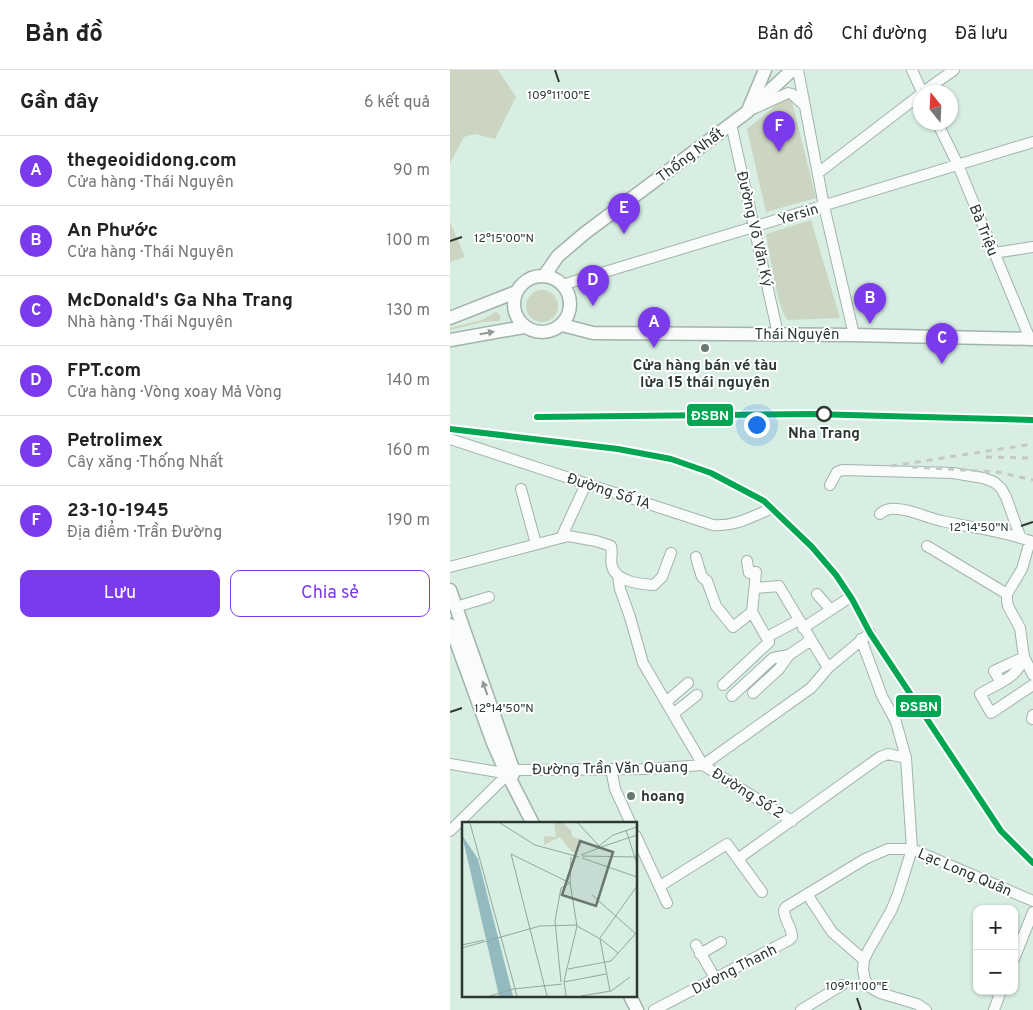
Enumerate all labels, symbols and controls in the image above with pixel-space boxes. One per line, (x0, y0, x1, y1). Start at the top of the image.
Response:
text: Bản đồ (25, 20, 103, 50)
text: Bản đồ (757, 23, 813, 46)
text: Chỉ đường (841, 23, 927, 46)
text: Đã lưu (955, 23, 1008, 46)
north arrow (913, 85, 958, 130)
text: 109°11'00"E (527, 88, 591, 104)
text: Gần đây (20, 89, 99, 116)
text: 6 kết quả (364, 93, 430, 113)
pin: F (763, 111, 795, 152)
street label: Thống Nhất (653, 124, 728, 188)
text: thegeoididong.com (67, 149, 237, 173)
text: A (30, 161, 42, 181)
text: 90 m (393, 161, 430, 181)
street label: Đường Võ Văn Ký (731, 170, 776, 289)
text: Cửa hàng · Thái Nguyên (67, 173, 234, 193)
pin: E (608, 193, 640, 234)
street label: Yersin (776, 200, 821, 231)
street label: Bà Triệu (964, 202, 1002, 259)
text: An Phước (67, 219, 158, 243)
text: B (30, 231, 42, 251)
text: 100 m (386, 231, 430, 251)
text: 12°15'00"N (474, 231, 534, 247)
text: Cửa hàng · Thái Nguyên (67, 243, 234, 263)
pin: D (577, 265, 609, 306)
pin: B (854, 283, 886, 324)
text: McDonald's Ga Nha Trang (67, 289, 293, 313)
text: C (31, 301, 41, 321)
text: 130 m (387, 301, 430, 321)
pin: A (638, 307, 670, 348)
text: Nhà hàng · Thái Nguyên (67, 313, 233, 333)
pin: C (926, 323, 958, 364)
street label: Thái Nguyên (755, 326, 839, 345)
one-way arrow (479, 328, 495, 336)
marker: Cửa hàng bán vé tàu lửa 15 thái nguyên (699, 342, 711, 354)
place label: Cửa hàng bán vé tàu lửa 15 thái nguyên (633, 357, 777, 393)
text: FPT.com (67, 359, 141, 383)
text: D (30, 371, 42, 391)
text: 140 m (387, 371, 430, 391)
text: Cửa hàng · Vòng xoay Mả Vòng (67, 383, 282, 403)
line badge: ĐSBN (686, 403, 734, 427)
marker: Nha Trang (816, 406, 832, 422)
text: ĐSBN (691, 408, 729, 425)
your location (744, 412, 770, 438)
place label: Nha Trang (788, 425, 860, 444)
text: Petrolimex (67, 429, 163, 453)
text: E (31, 441, 41, 461)
text: 160 m (387, 441, 430, 461)
text: Cây xăng · Thống Nhất (67, 453, 224, 473)
street label: Đường Số 1A (564, 469, 653, 515)
text: 23-10-1945 (67, 499, 169, 523)
text: F (31, 511, 41, 531)
text: 190 m (387, 511, 430, 531)
text: 12°14'50"N (949, 520, 1009, 536)
text: Địa điểm · Trần Đường (67, 523, 222, 543)
button: Lưu (20, 570, 220, 617)
button: Chia sẻ (230, 570, 430, 617)
one-way arrow (480, 681, 488, 696)
line badge: ĐSBN (895, 694, 942, 718)
text: ĐSBN (900, 699, 938, 716)
text: 12°14'50"N (474, 701, 534, 717)
street label: Đường Trần Văn Quang (532, 758, 688, 780)
street label: Đường Số 2 (708, 764, 787, 824)
place label: hoang (641, 788, 685, 807)
marker: hoang (625, 790, 637, 802)
inset map (462, 822, 638, 998)
street label: Lạc Long Quân (914, 845, 1014, 902)
map controls (973, 905, 1018, 995)
button: + (973, 905, 1018, 950)
street label: Dương Thanh (689, 941, 780, 1000)
button: − (973, 950, 1018, 995)
text: 109°11'00"E (825, 979, 889, 995)

